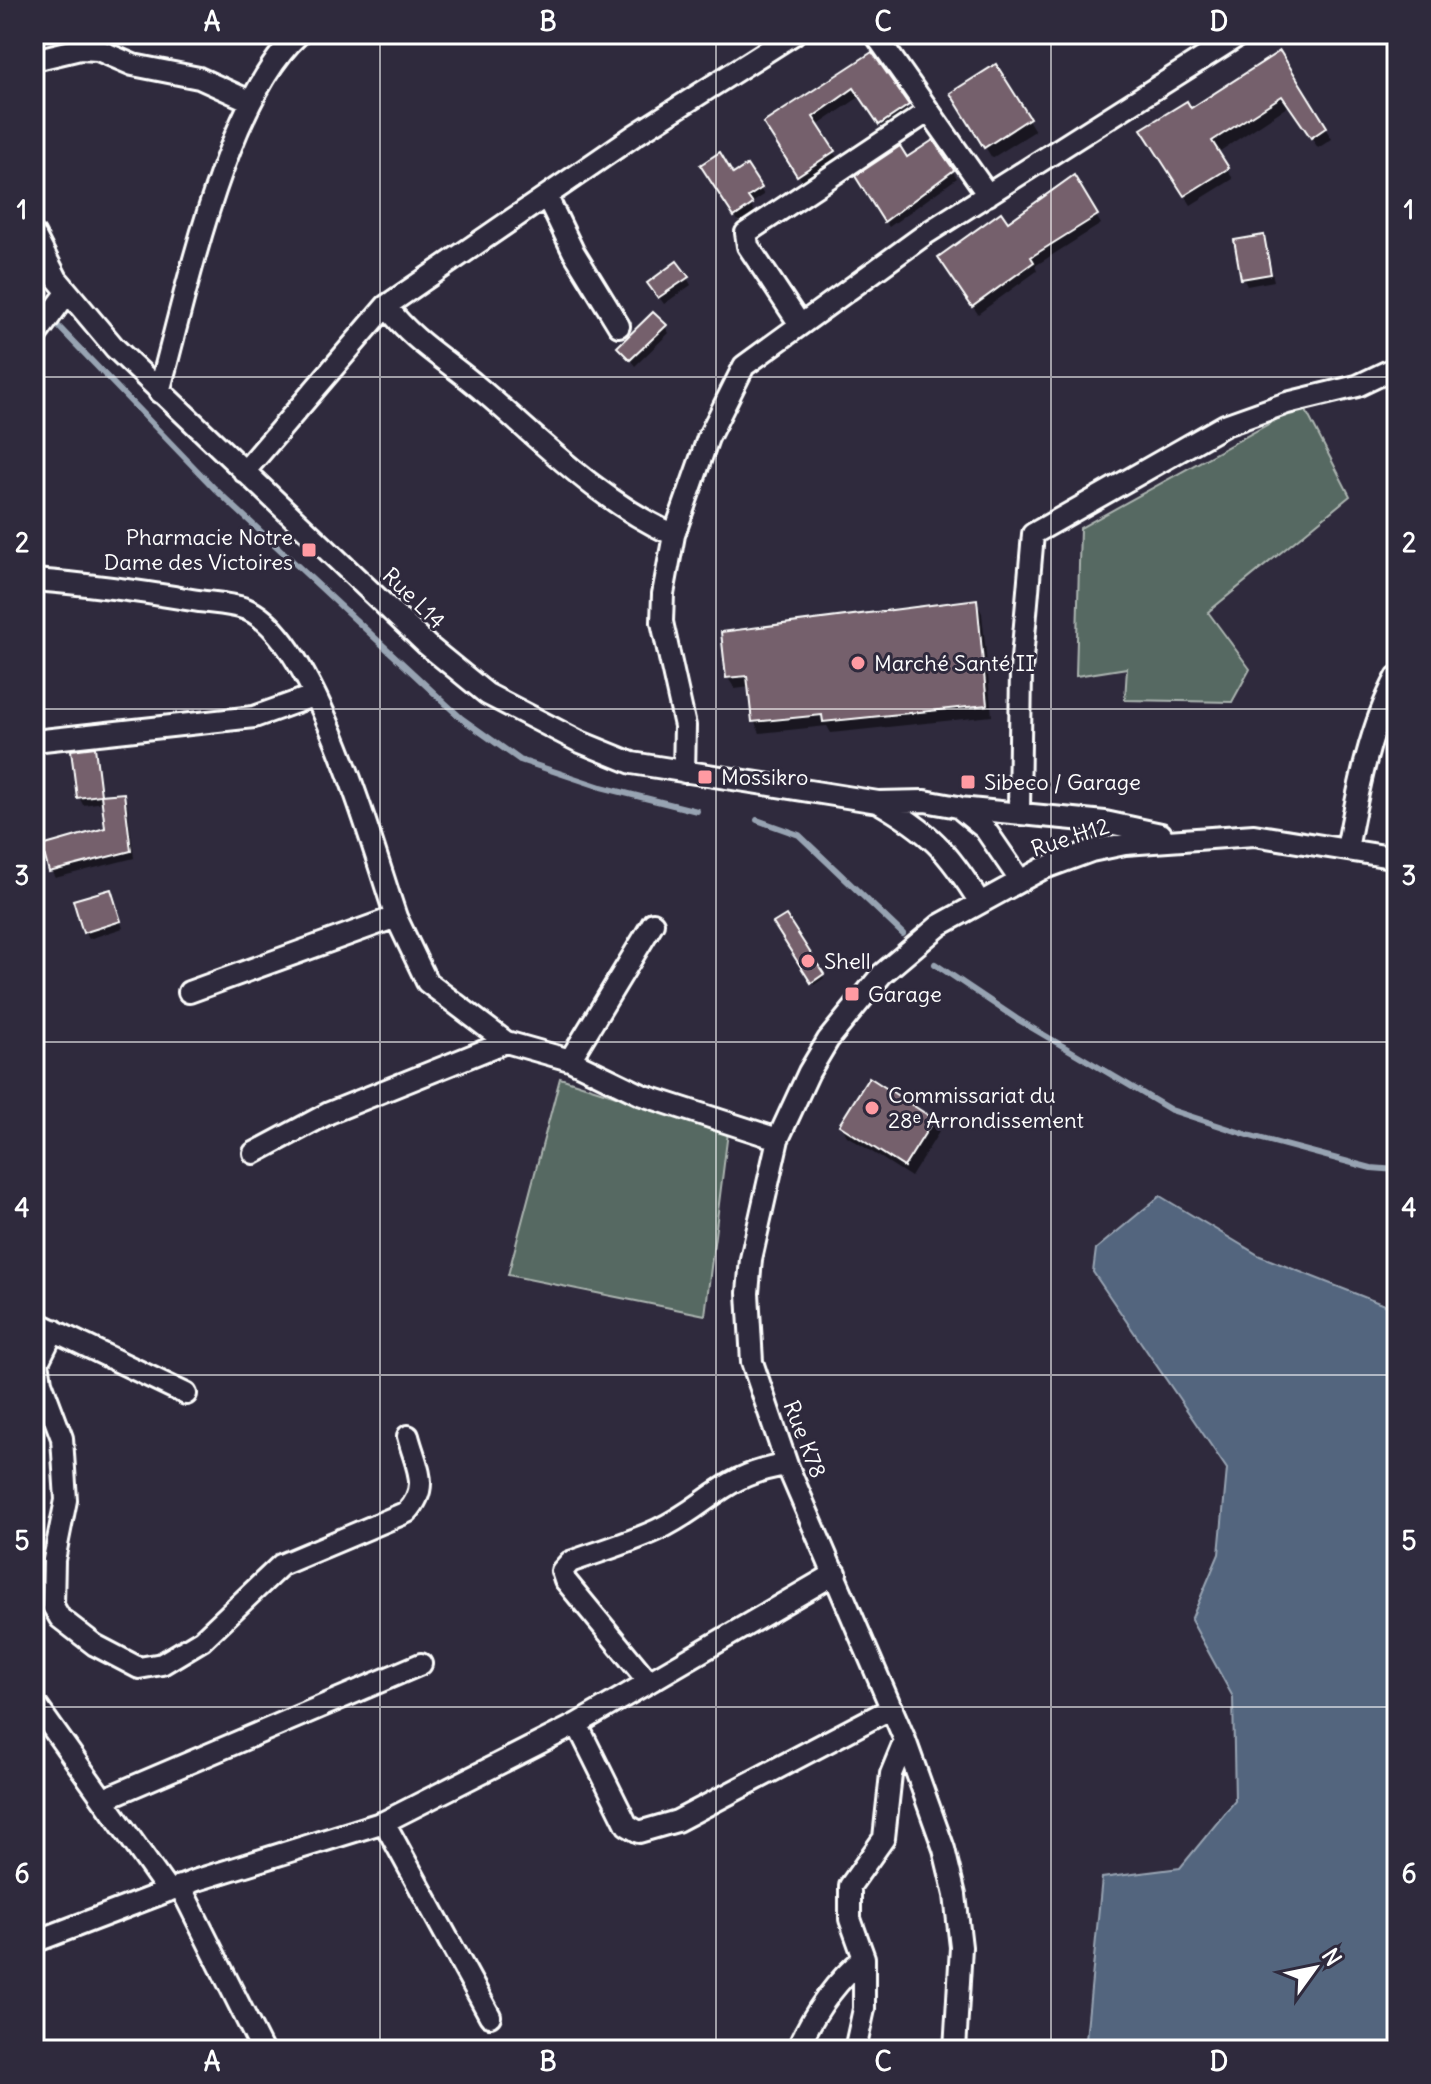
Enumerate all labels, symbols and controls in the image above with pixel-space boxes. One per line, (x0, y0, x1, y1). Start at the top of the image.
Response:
text: A (204, 5, 221, 38)
text: B (539, 5, 557, 38)
text: C (874, 5, 892, 38)
text: D (1210, 5, 1228, 38)
text: 1 (17, 193, 27, 226)
text: 1 (1404, 193, 1414, 226)
place label: Pharmacie Notre Dame des Victoires (104, 523, 293, 576)
text: 2 (15, 526, 29, 559)
text: 2 (1402, 526, 1416, 559)
marker: Pharmacie Notre Dame des Victoires (300, 541, 318, 559)
street label: Rue L14 (377, 561, 451, 635)
place label: Marché Santé II (874, 649, 1035, 677)
marker: Marché Santé II (849, 654, 867, 672)
place label: Mossikro (721, 763, 808, 791)
marker: Mossikro (696, 768, 714, 786)
place label: Sibeco / Garage (984, 768, 1141, 796)
marker: Sibeco / Garage (959, 773, 977, 791)
street label: Rue H12 (1027, 811, 1113, 863)
text: 3 (15, 859, 29, 892)
text: 3 (1402, 859, 1416, 892)
place label: Shell (824, 947, 871, 975)
marker: Shell (799, 952, 817, 970)
place label: Garage (868, 980, 942, 1008)
marker: Garage (843, 985, 861, 1003)
place label: Commissariat du 28ᵉ Arrondissement (888, 1081, 1084, 1134)
marker: Commissariat du 28ᵉ Arrondissement (863, 1099, 881, 1117)
text: 4 (14, 1191, 30, 1224)
text: 4 (1401, 1191, 1417, 1224)
street label: Rue K78 (777, 1396, 833, 1482)
text: 5 (15, 1524, 30, 1557)
text: 5 (1402, 1524, 1417, 1557)
text: 6 (14, 1857, 30, 1890)
text: 6 (1401, 1857, 1417, 1890)
north arrow (1275, 1928, 1355, 2008)
text: N (1316, 1943, 1348, 1971)
text: A (204, 2045, 221, 2078)
text: B (539, 2045, 557, 2078)
text: C (874, 2045, 892, 2078)
text: D (1210, 2045, 1228, 2078)

